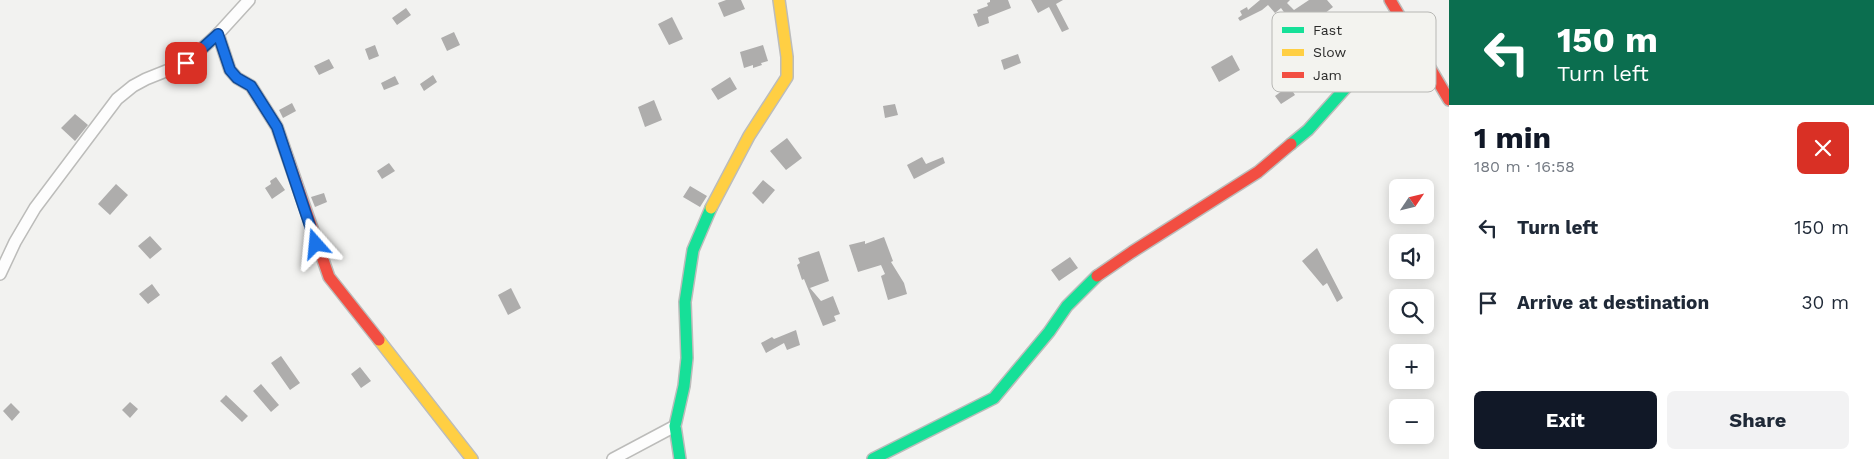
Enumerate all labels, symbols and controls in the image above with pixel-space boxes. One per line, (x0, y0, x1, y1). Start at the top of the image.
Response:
legend (1272, 12, 1436, 92)
text: 150 m (1557, 19, 1658, 61)
icon: left (1474, 20, 1539, 85)
text: Fast (1313, 22, 1342, 38)
pin (165, 42, 207, 84)
text: Slow (1313, 44, 1346, 60)
icon: arrive (172, 49, 200, 77)
text: Turn left (1557, 61, 1649, 86)
text: Jam (1313, 67, 1342, 83)
text: 1 min (1474, 120, 1551, 155)
button: close (1797, 122, 1849, 174)
text: 180 m · 16:58 (1474, 157, 1575, 176)
north arrow (1389, 179, 1434, 224)
map controls (1389, 179, 1434, 444)
icon: left (1474, 214, 1502, 242)
text: Turn left (1517, 216, 1598, 239)
text: 150 m (1794, 216, 1849, 239)
position arrow (289, 217, 341, 269)
button: sound (1389, 234, 1434, 279)
button: search (1389, 289, 1434, 334)
icon: arrive (1474, 289, 1502, 317)
text: Arrive at destination (1517, 291, 1709, 314)
text: 30 m (1802, 291, 1849, 314)
button: + (1389, 344, 1434, 389)
button: Exit (1474, 391, 1657, 449)
button: Share (1667, 391, 1849, 449)
button: − (1389, 399, 1434, 444)

